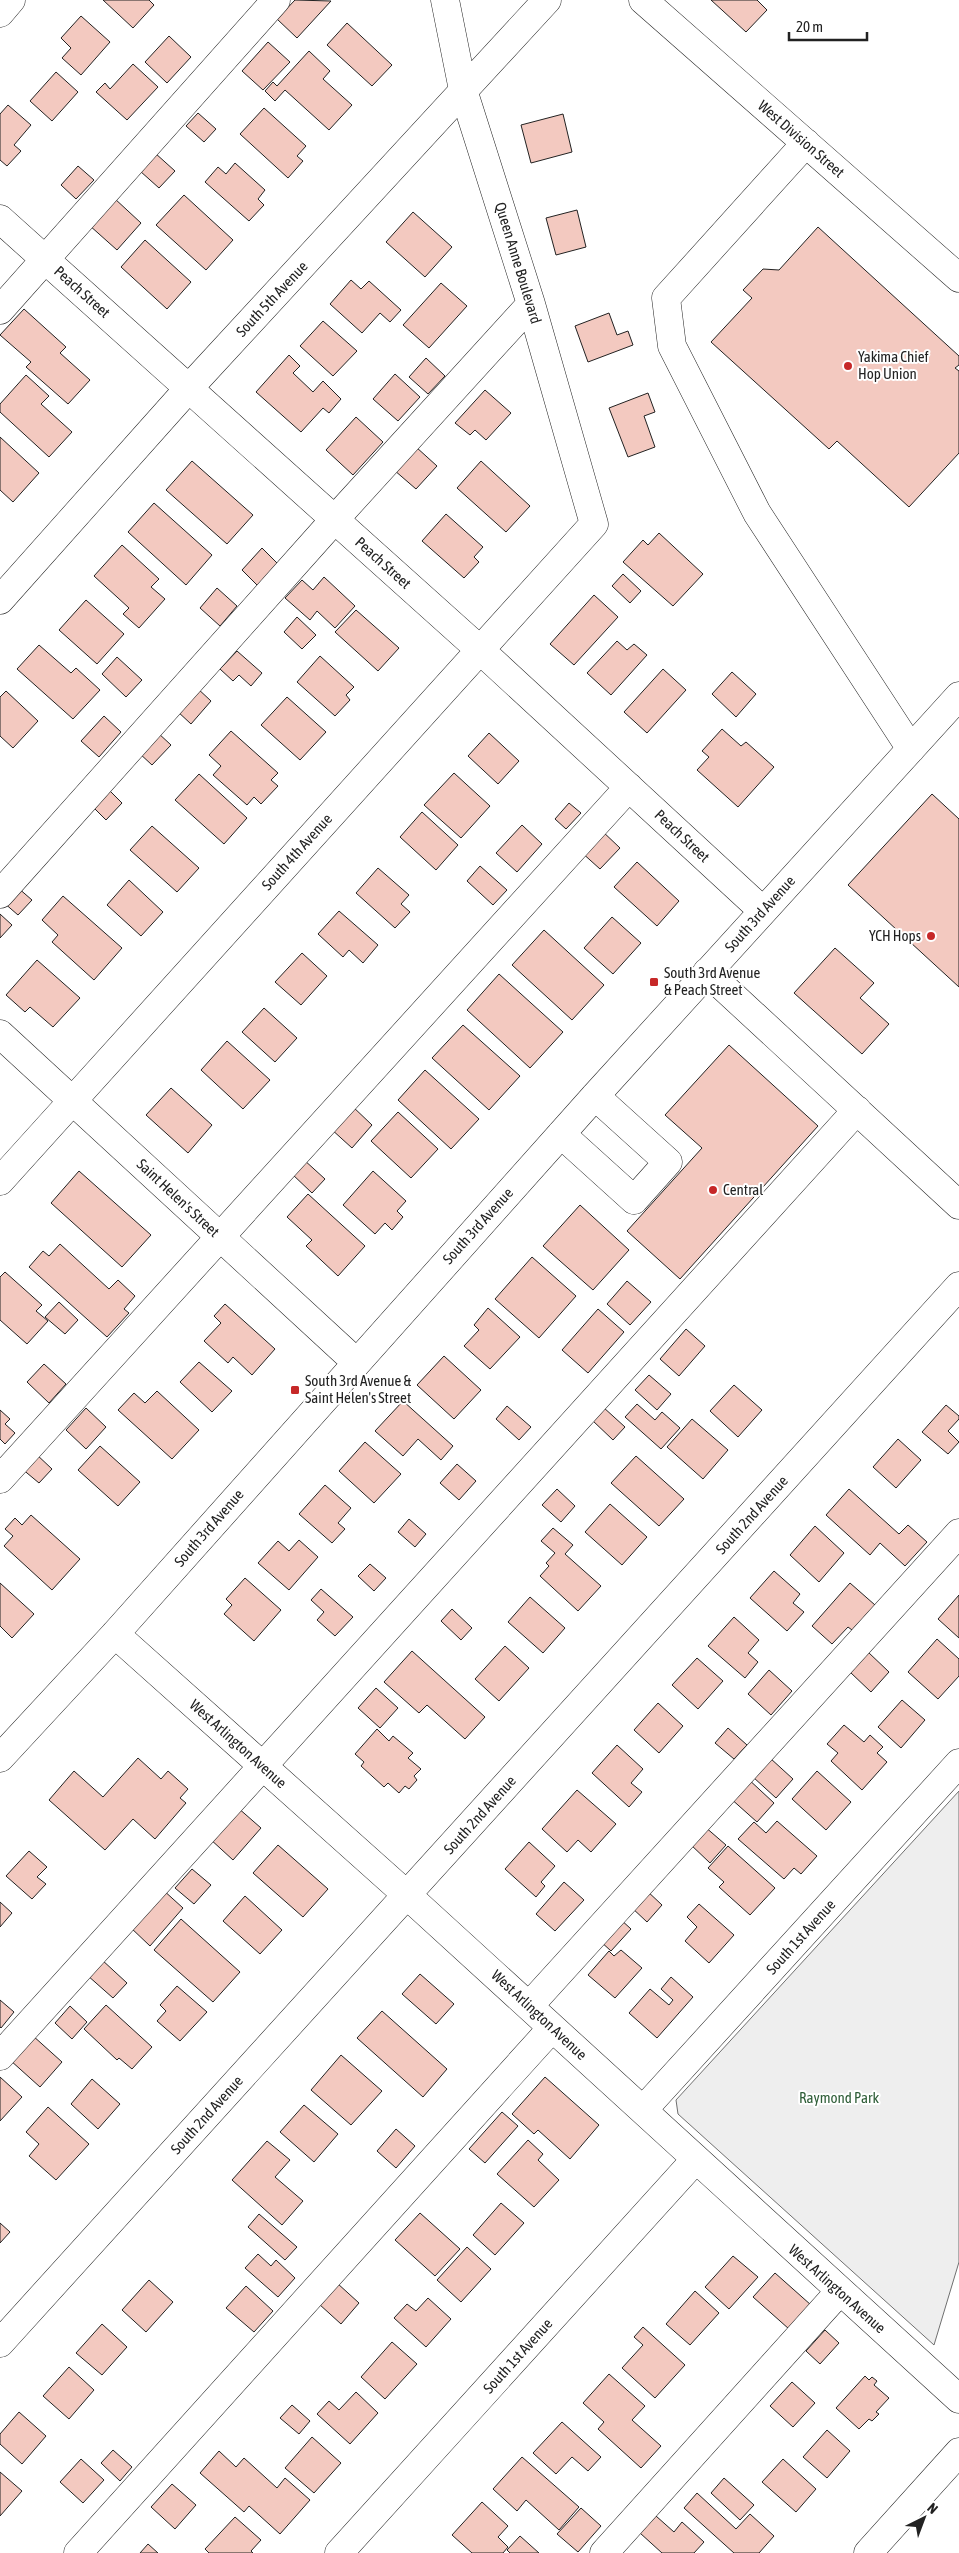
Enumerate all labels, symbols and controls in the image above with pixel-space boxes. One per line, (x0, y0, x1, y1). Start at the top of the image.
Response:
scale bar (789, 10, 866, 42)
text: 20 m (796, 18, 823, 35)
street label: West Division Street (755, 97, 848, 181)
street label: Queen Anne Boulevard (492, 200, 545, 326)
street label: South 5th Avenue (233, 257, 311, 340)
street label: Peach Street (51, 262, 114, 321)
place label: Yakima Chief Hop Union (858, 348, 929, 382)
marker: Yakima Chief Hop Union (842, 360, 854, 372)
street label: Peach Street (352, 533, 415, 592)
street label: Peach Street (651, 806, 713, 865)
street label: South 4th Avenue (258, 810, 335, 893)
street label: South 3rd Avenue (721, 872, 798, 955)
place label: YCH Hops (869, 927, 921, 944)
marker: YCH Hops (925, 930, 937, 942)
place label: South 3rd Avenue & Peach Street (664, 964, 761, 998)
marker: South 3rd Avenue & Peach Street (648, 976, 660, 988)
street label: Saint Helen's Street (134, 1155, 223, 1240)
place label: Central (723, 1181, 763, 1198)
street label: South 3rd Avenue (439, 1184, 516, 1267)
marker: Central (707, 1184, 719, 1196)
place label: South 3rd Avenue & Saint Helen's Street (305, 1372, 411, 1406)
marker: South 3rd Avenue & Saint Helen's Street (289, 1384, 301, 1396)
street label: South 2nd Avenue (712, 1472, 791, 1557)
street label: South 3rd Avenue (171, 1486, 247, 1570)
street label: West Arlington Avenue (187, 1696, 290, 1792)
street label: South 2nd Avenue (440, 1772, 519, 1857)
street label: South 1st Avenue (763, 1896, 839, 1977)
street label: West Arlington Avenue (488, 1966, 591, 2063)
street label: South 2nd Avenue (167, 2072, 246, 2157)
park label: Raymond Park (799, 2089, 879, 2106)
street label: West Arlington Avenue (786, 2241, 889, 2337)
street label: South 1st Avenue (480, 2315, 556, 2396)
north arrow (899, 2493, 949, 2543)
text: N (924, 2500, 941, 2517)

